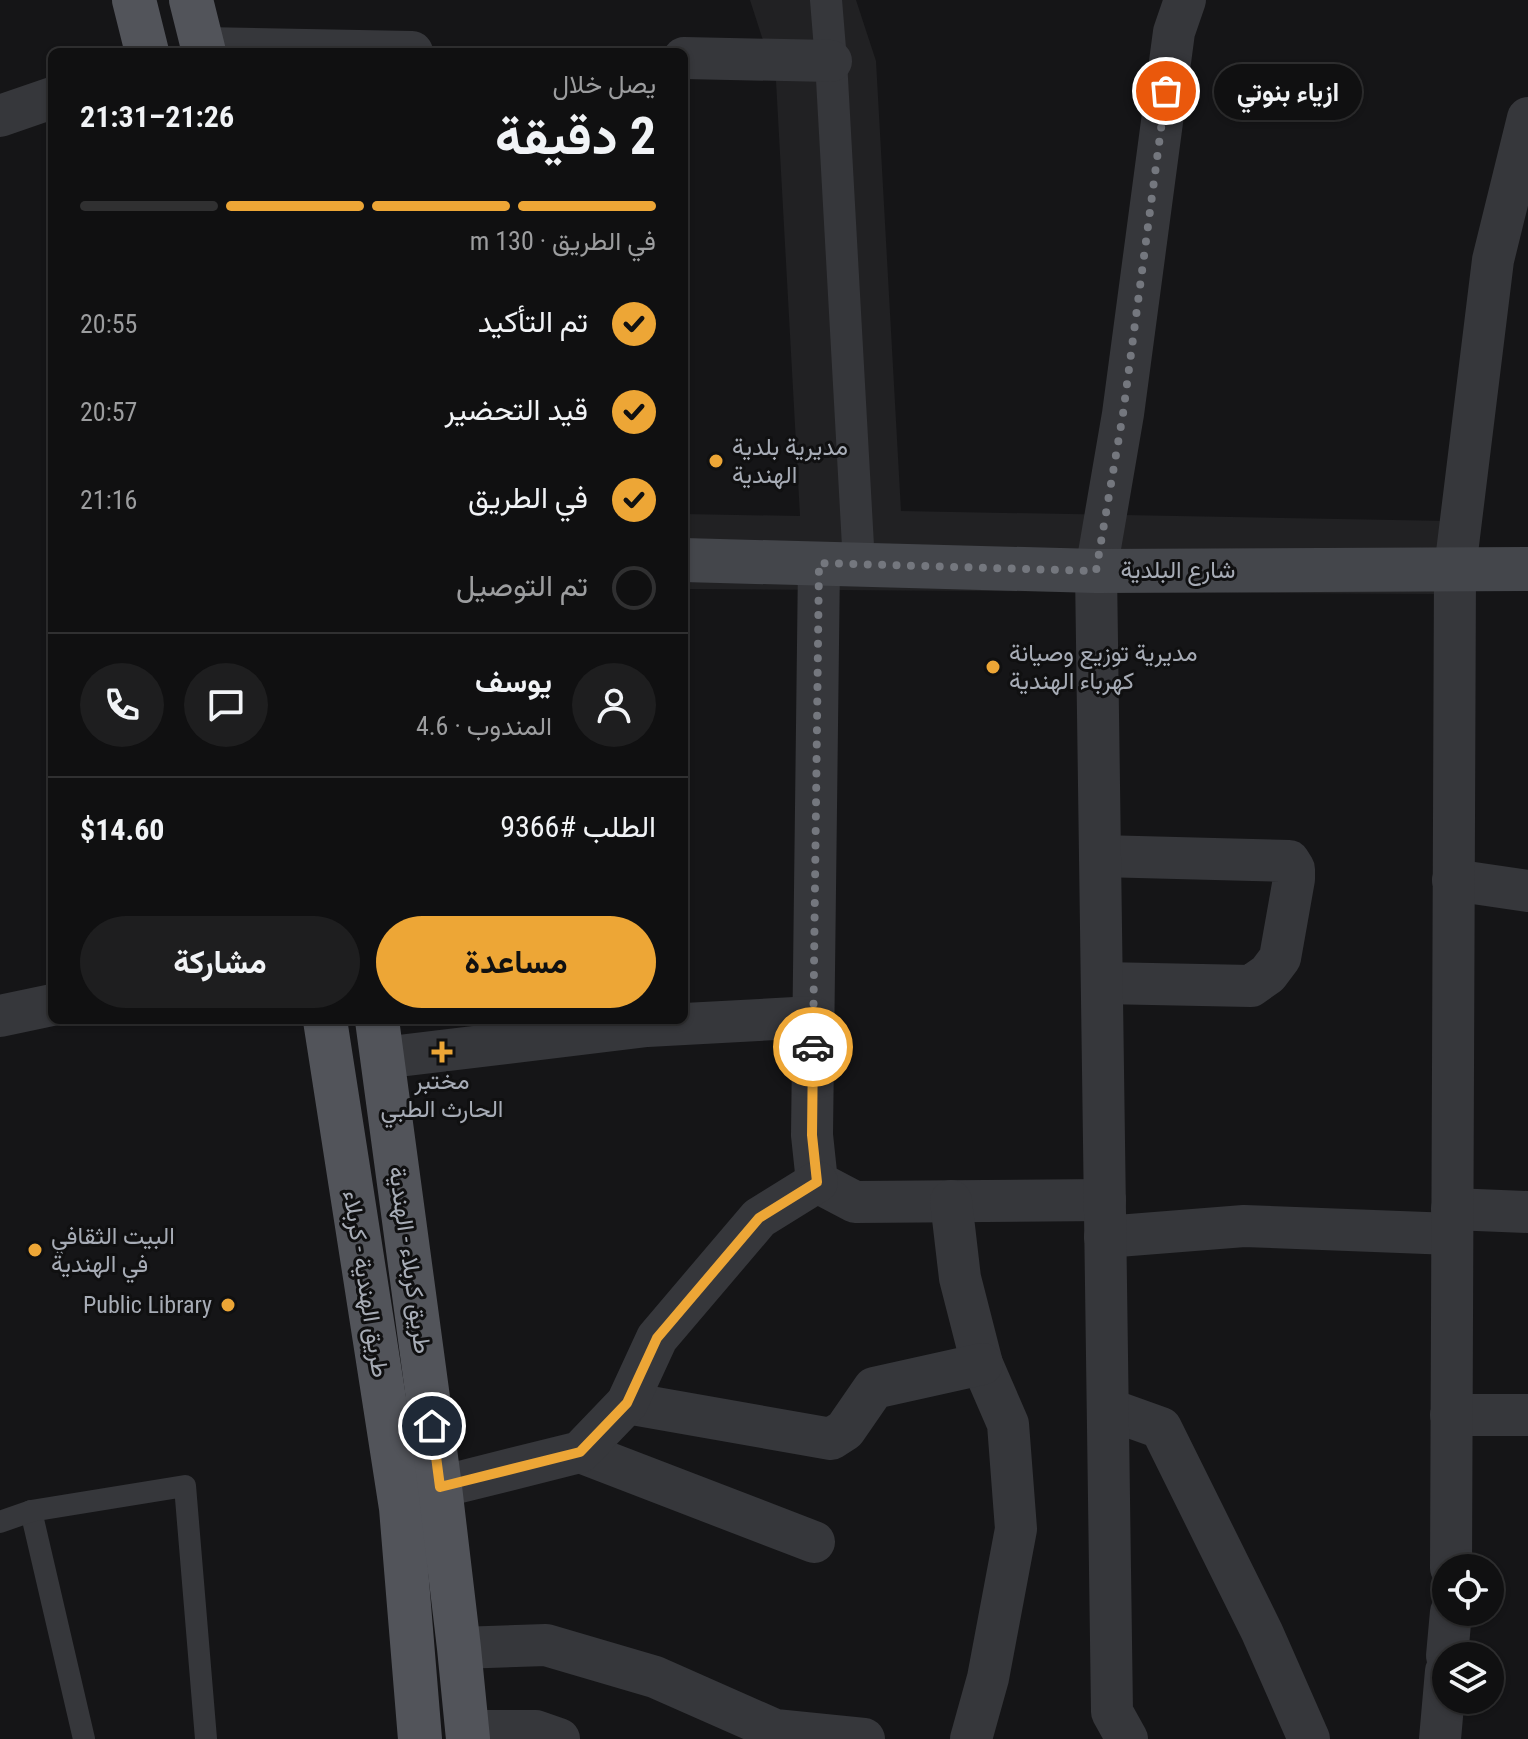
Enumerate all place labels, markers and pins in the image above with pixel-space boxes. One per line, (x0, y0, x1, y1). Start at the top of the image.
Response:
pin (1132, 57, 1200, 125)
callout: ازياء بنوتي (1214, 63, 1362, 119)
place label: مديرية بلدية الهندية (732, 433, 848, 490)
marker: مديرية بلدية الهندية (707, 452, 725, 470)
place label: مديرية توزيع وصيانة كهرباء الهندية (1009, 639, 1198, 696)
marker: مديرية توزيع وصيانة كهرباء الهندية (984, 658, 1002, 676)
marker: مختبر الحارث الطبي (431, 1041, 453, 1063)
place label: مختبر الحارث الطبي (381, 1067, 503, 1128)
place label: البيت الثقافي في الهندية (51, 1222, 175, 1283)
marker: البيت الثقافي في الهندية (26, 1241, 44, 1259)
place label: Public Library (83, 1291, 212, 1319)
marker: Public Library (219, 1296, 237, 1314)
pin (398, 1392, 466, 1460)

